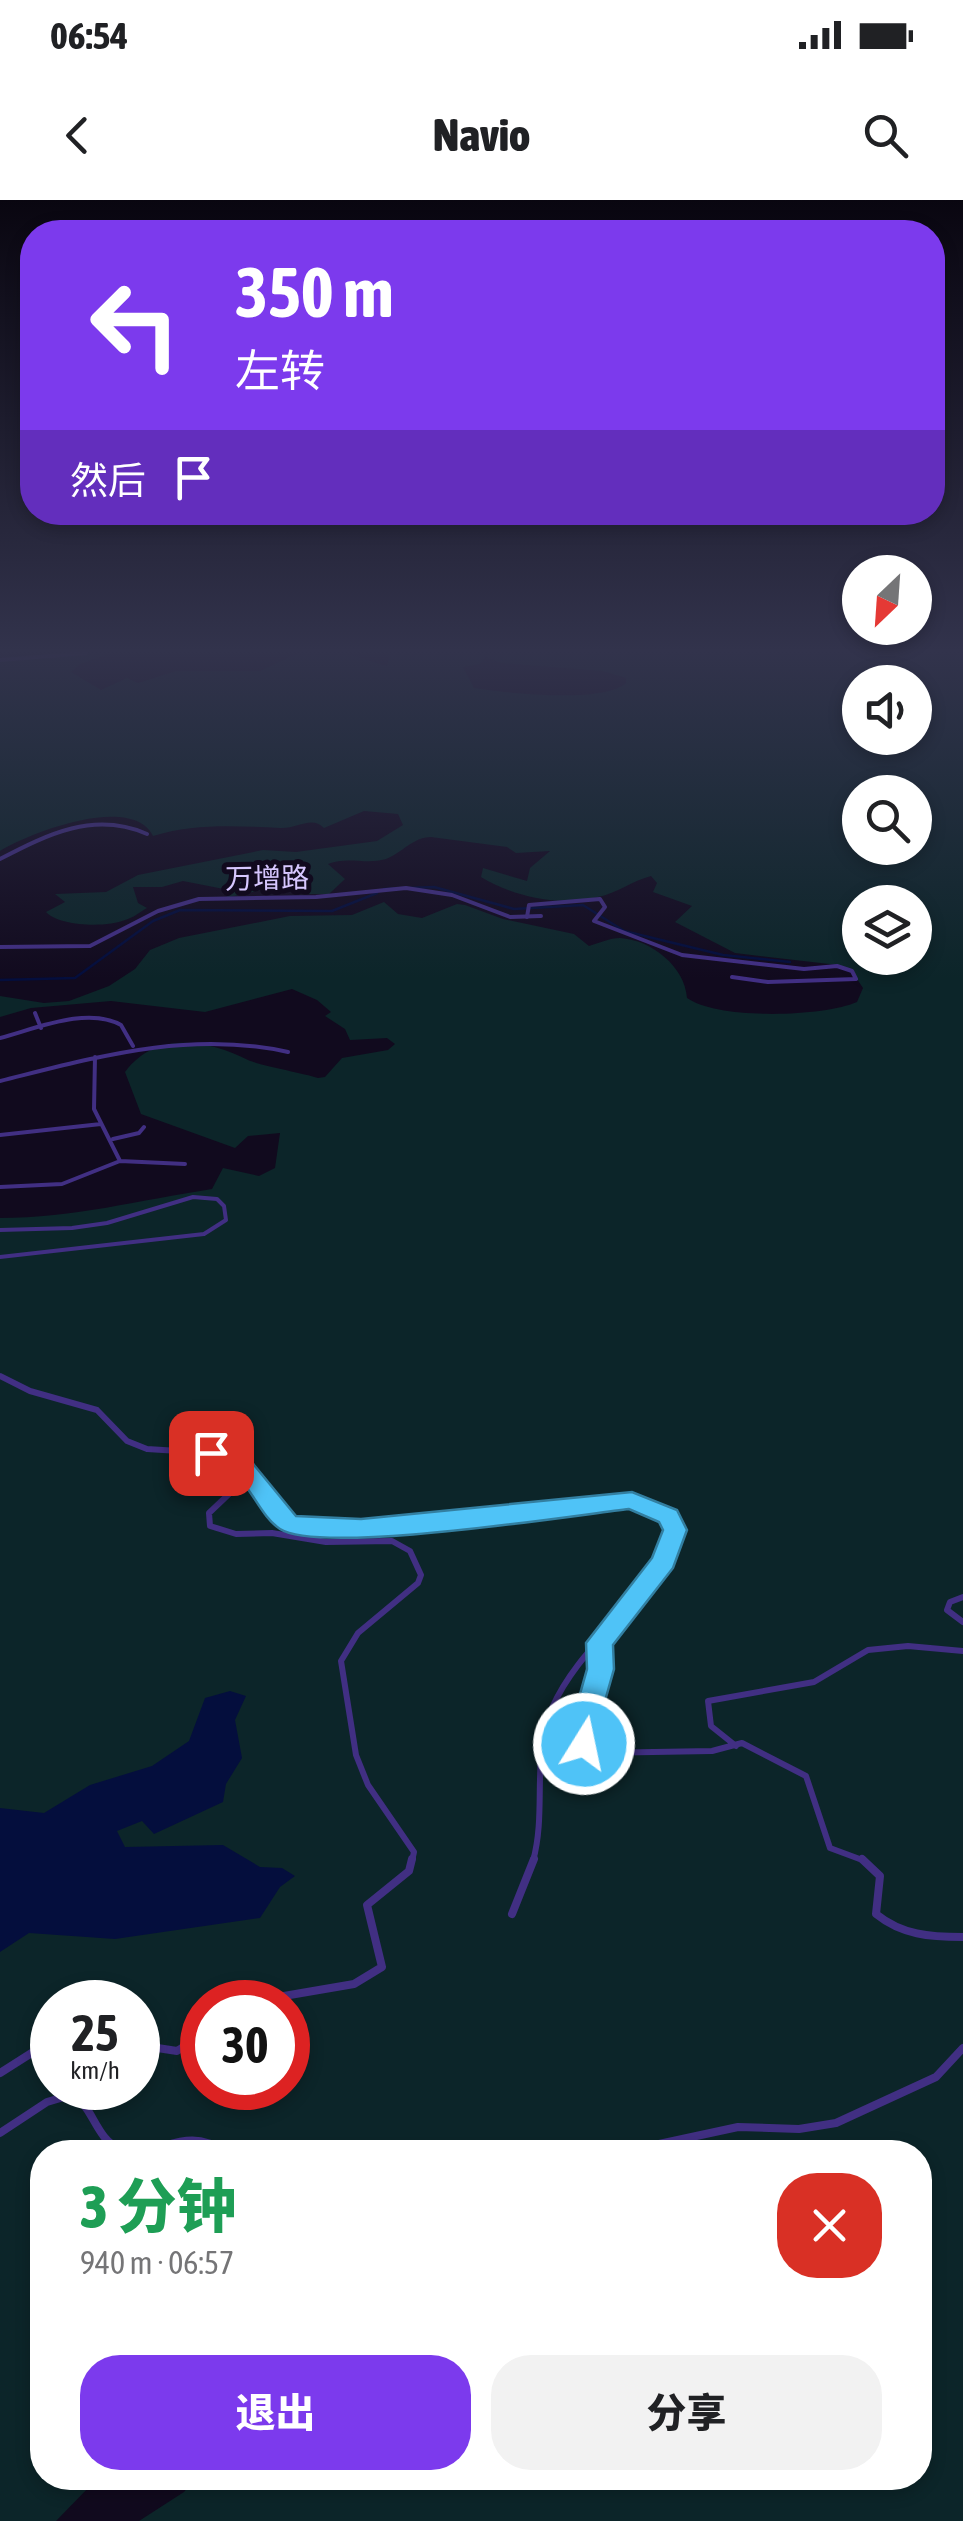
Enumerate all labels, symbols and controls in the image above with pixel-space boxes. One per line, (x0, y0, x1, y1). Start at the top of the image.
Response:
text: 06:54 (50, 14, 128, 57)
icon: back (50, 108, 105, 163)
icon: search (858, 108, 913, 163)
text: Navio (433, 109, 530, 161)
text: 350 m (235, 252, 394, 332)
icon: left (70, 260, 200, 390)
text: 左转 (235, 345, 325, 397)
icon: arrive (166, 450, 221, 505)
text: 然后 (70, 459, 146, 502)
north arrow (842, 555, 932, 645)
map controls (842, 555, 932, 975)
button: sound (842, 665, 932, 755)
button: search (842, 775, 932, 865)
street label: 万增路 (225, 861, 309, 895)
button: layers (842, 885, 932, 975)
pin (169, 1411, 254, 1496)
icon: arrive (184, 1426, 239, 1481)
position arrow (532, 1692, 636, 1796)
speed limit sign: 30 (180, 1980, 310, 2110)
text: 25 (71, 2004, 118, 2062)
text: km/h (70, 2056, 120, 2084)
text: 3 分钟 (80, 2172, 236, 2241)
button: close (777, 2173, 882, 2278)
text: 940 m · 06:57 (80, 2244, 234, 2281)
button: 退出 (80, 2355, 471, 2470)
button: 分享 (491, 2355, 882, 2470)

